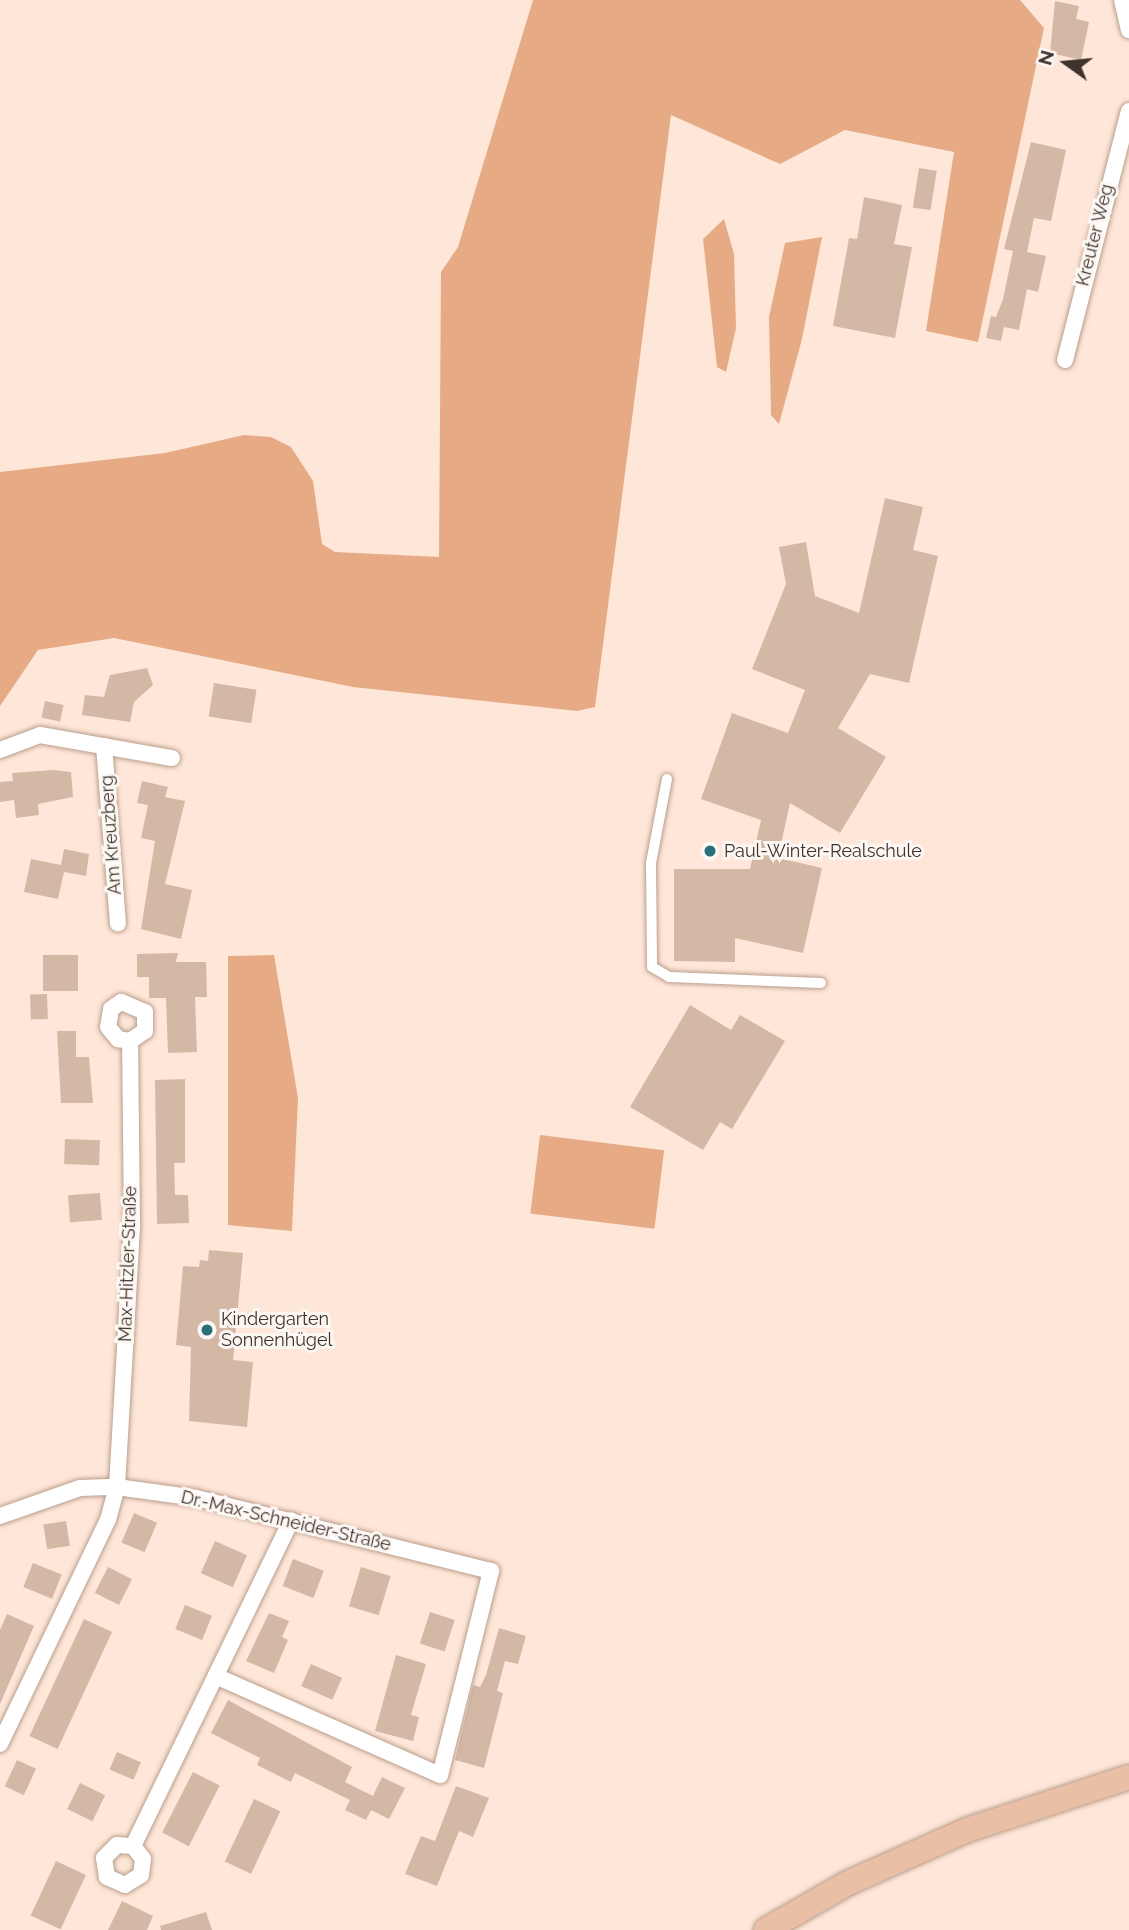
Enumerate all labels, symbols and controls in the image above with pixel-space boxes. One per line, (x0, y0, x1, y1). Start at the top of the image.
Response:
north arrow (1031, 28, 1101, 98)
text: N (1033, 48, 1058, 67)
street label: Kreuter Weg (1072, 181, 1118, 289)
street label: Am Kreuzberg (96, 774, 126, 896)
place label: Paul-Winter-Realschule (724, 840, 922, 862)
marker: Paul-Winter-Realschule (702, 843, 718, 859)
street label: Max-Hitzler-Straße (114, 1186, 142, 1342)
place label: Kindergarten Sonnenhügel (221, 1309, 332, 1352)
marker: Kindergarten Sonnenhügel (199, 1322, 215, 1338)
street label: Dr.-Max-Schneider-Straße (179, 1486, 393, 1556)

